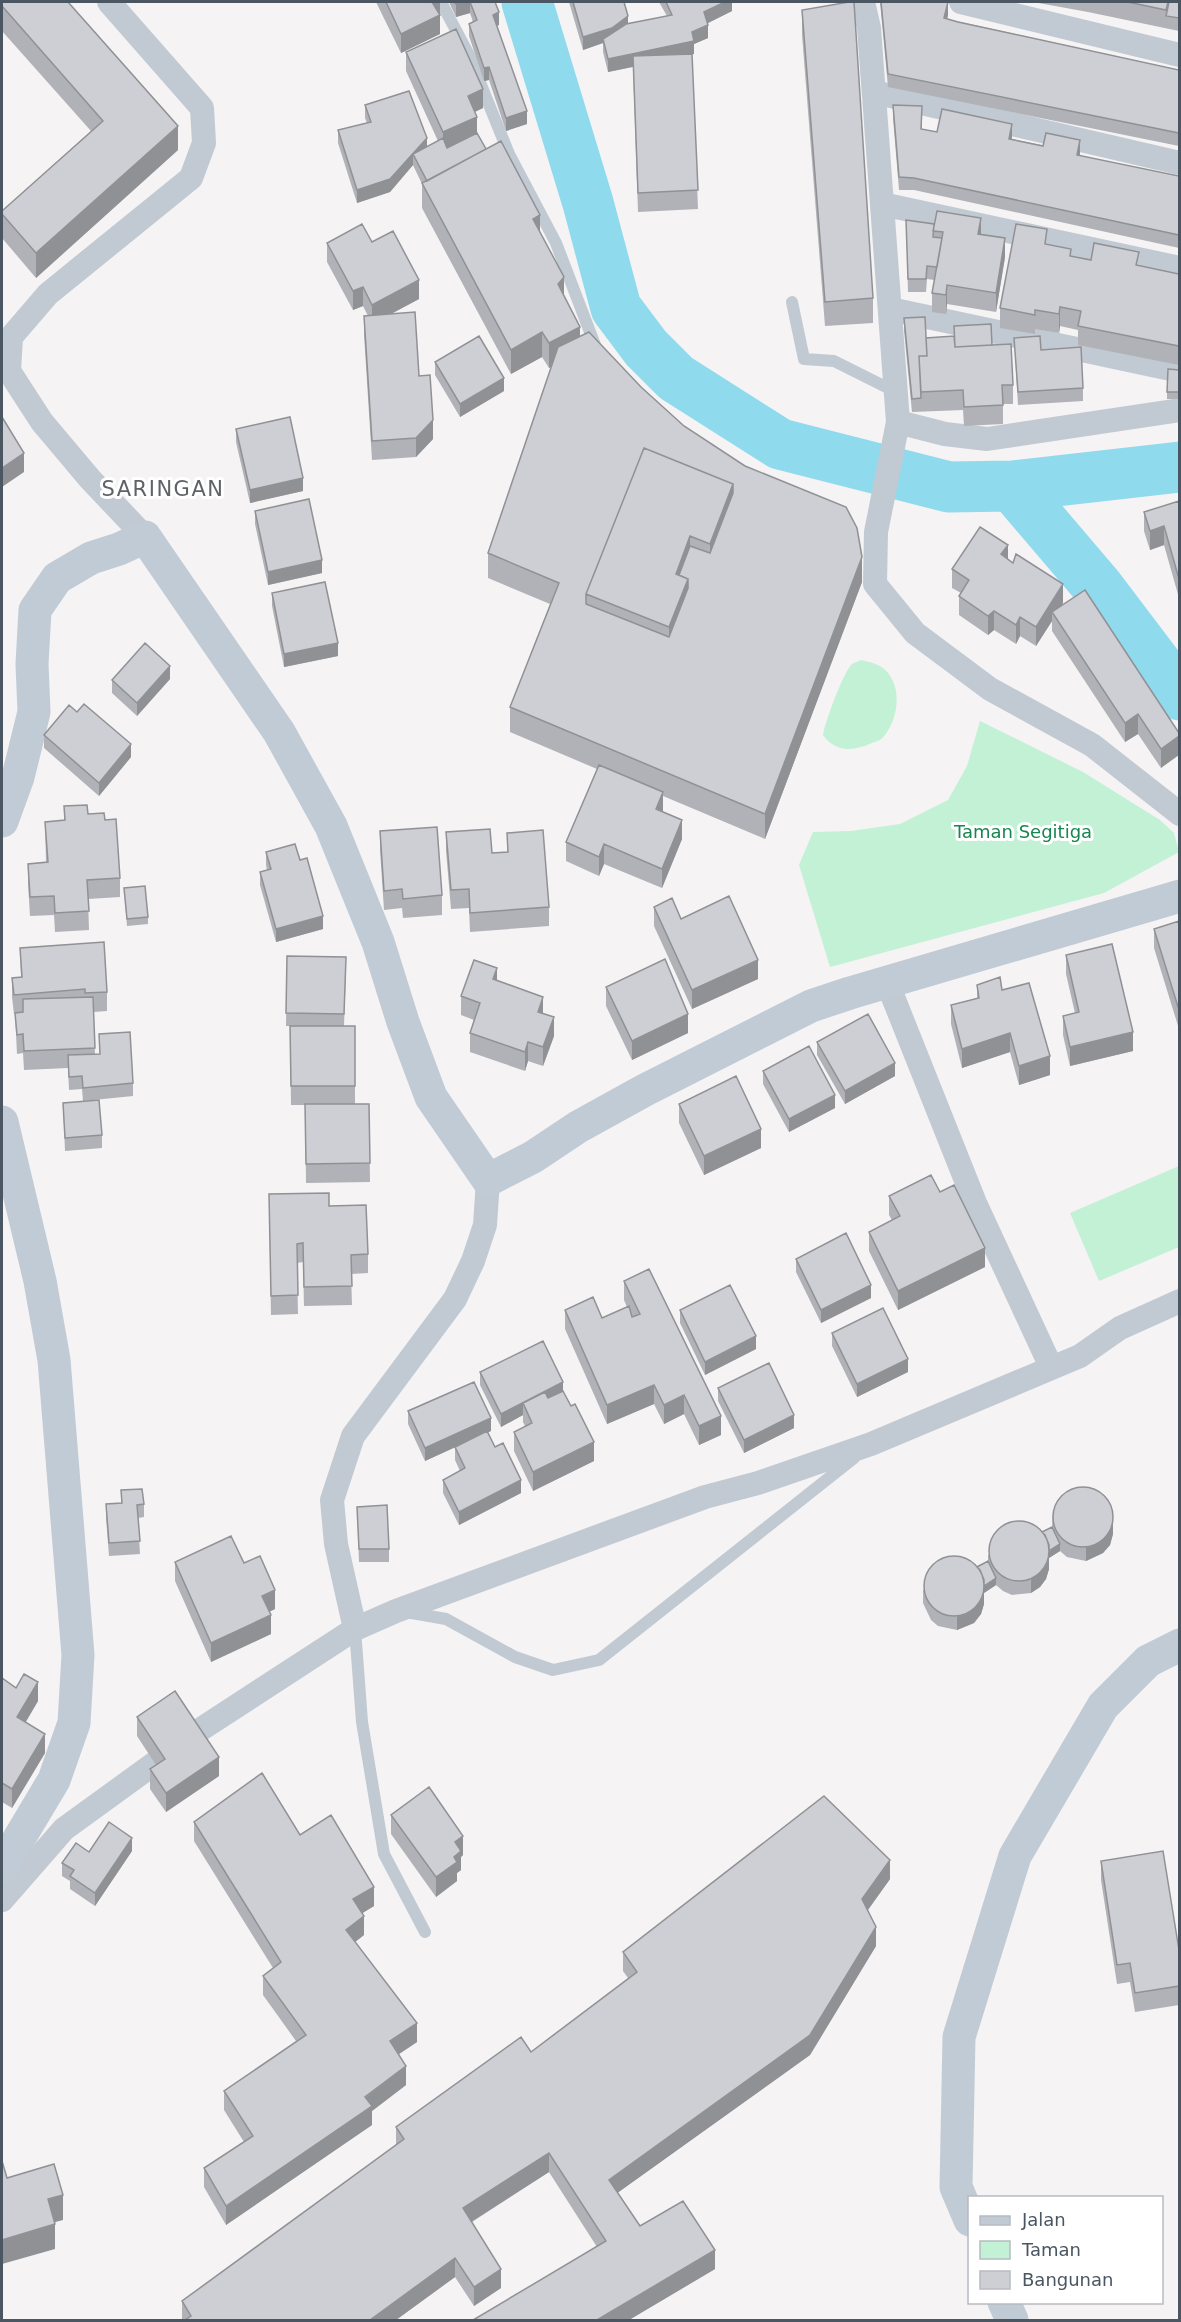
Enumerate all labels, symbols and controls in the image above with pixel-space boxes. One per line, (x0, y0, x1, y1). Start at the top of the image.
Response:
district label: SARINGAN (102, 477, 224, 501)
park label: Taman Segitiga (953, 821, 1092, 842)
legend (968, 2196, 1163, 2304)
text: Jalan (1021, 2209, 1066, 2230)
text: Taman (1021, 2239, 1081, 2260)
text: Bangunan (1022, 2269, 1113, 2290)

